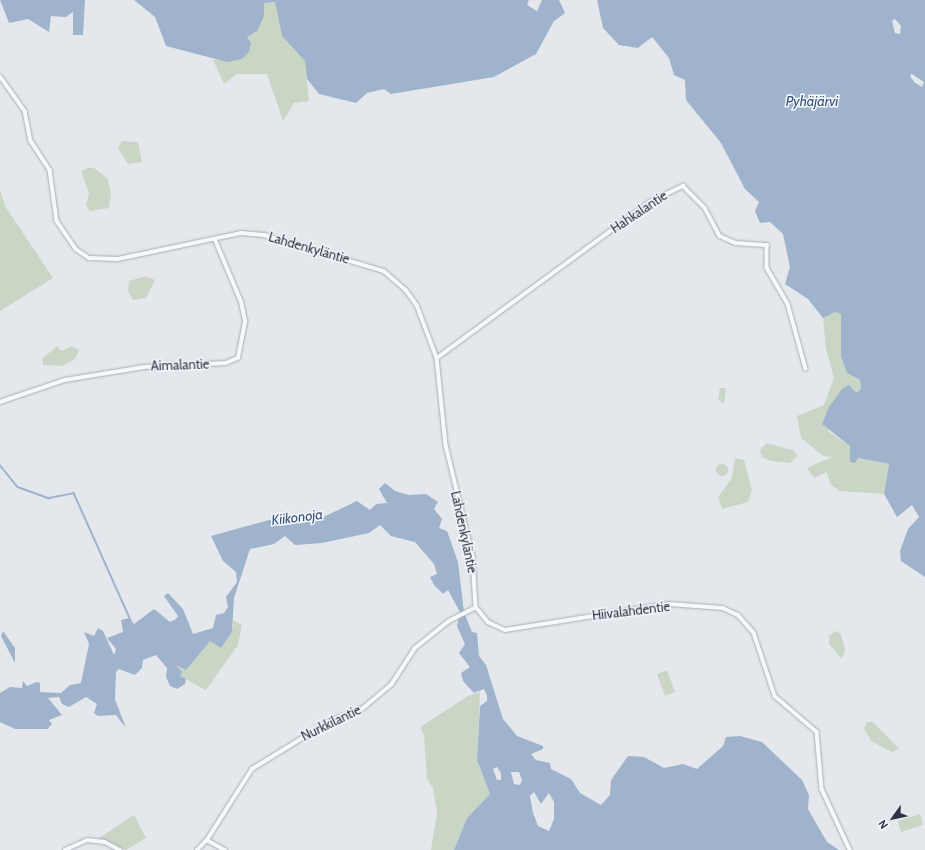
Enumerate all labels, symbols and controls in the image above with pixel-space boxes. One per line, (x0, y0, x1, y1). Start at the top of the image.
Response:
water label: Pyhäjärvi (786, 93, 838, 109)
street label: Hahkalantie (608, 187, 670, 237)
street label: Lahdenkyläntie (267, 229, 351, 267)
street label: Aimalantie (150, 356, 210, 374)
street label: Lahdenkyläntie (448, 489, 480, 575)
water label: Kiikonoja (270, 506, 324, 528)
street label: Hiivalahdentie (591, 598, 671, 624)
street label: Nurkkilantie (299, 702, 363, 744)
north arrow (873, 798, 913, 838)
text: N (875, 817, 891, 832)

